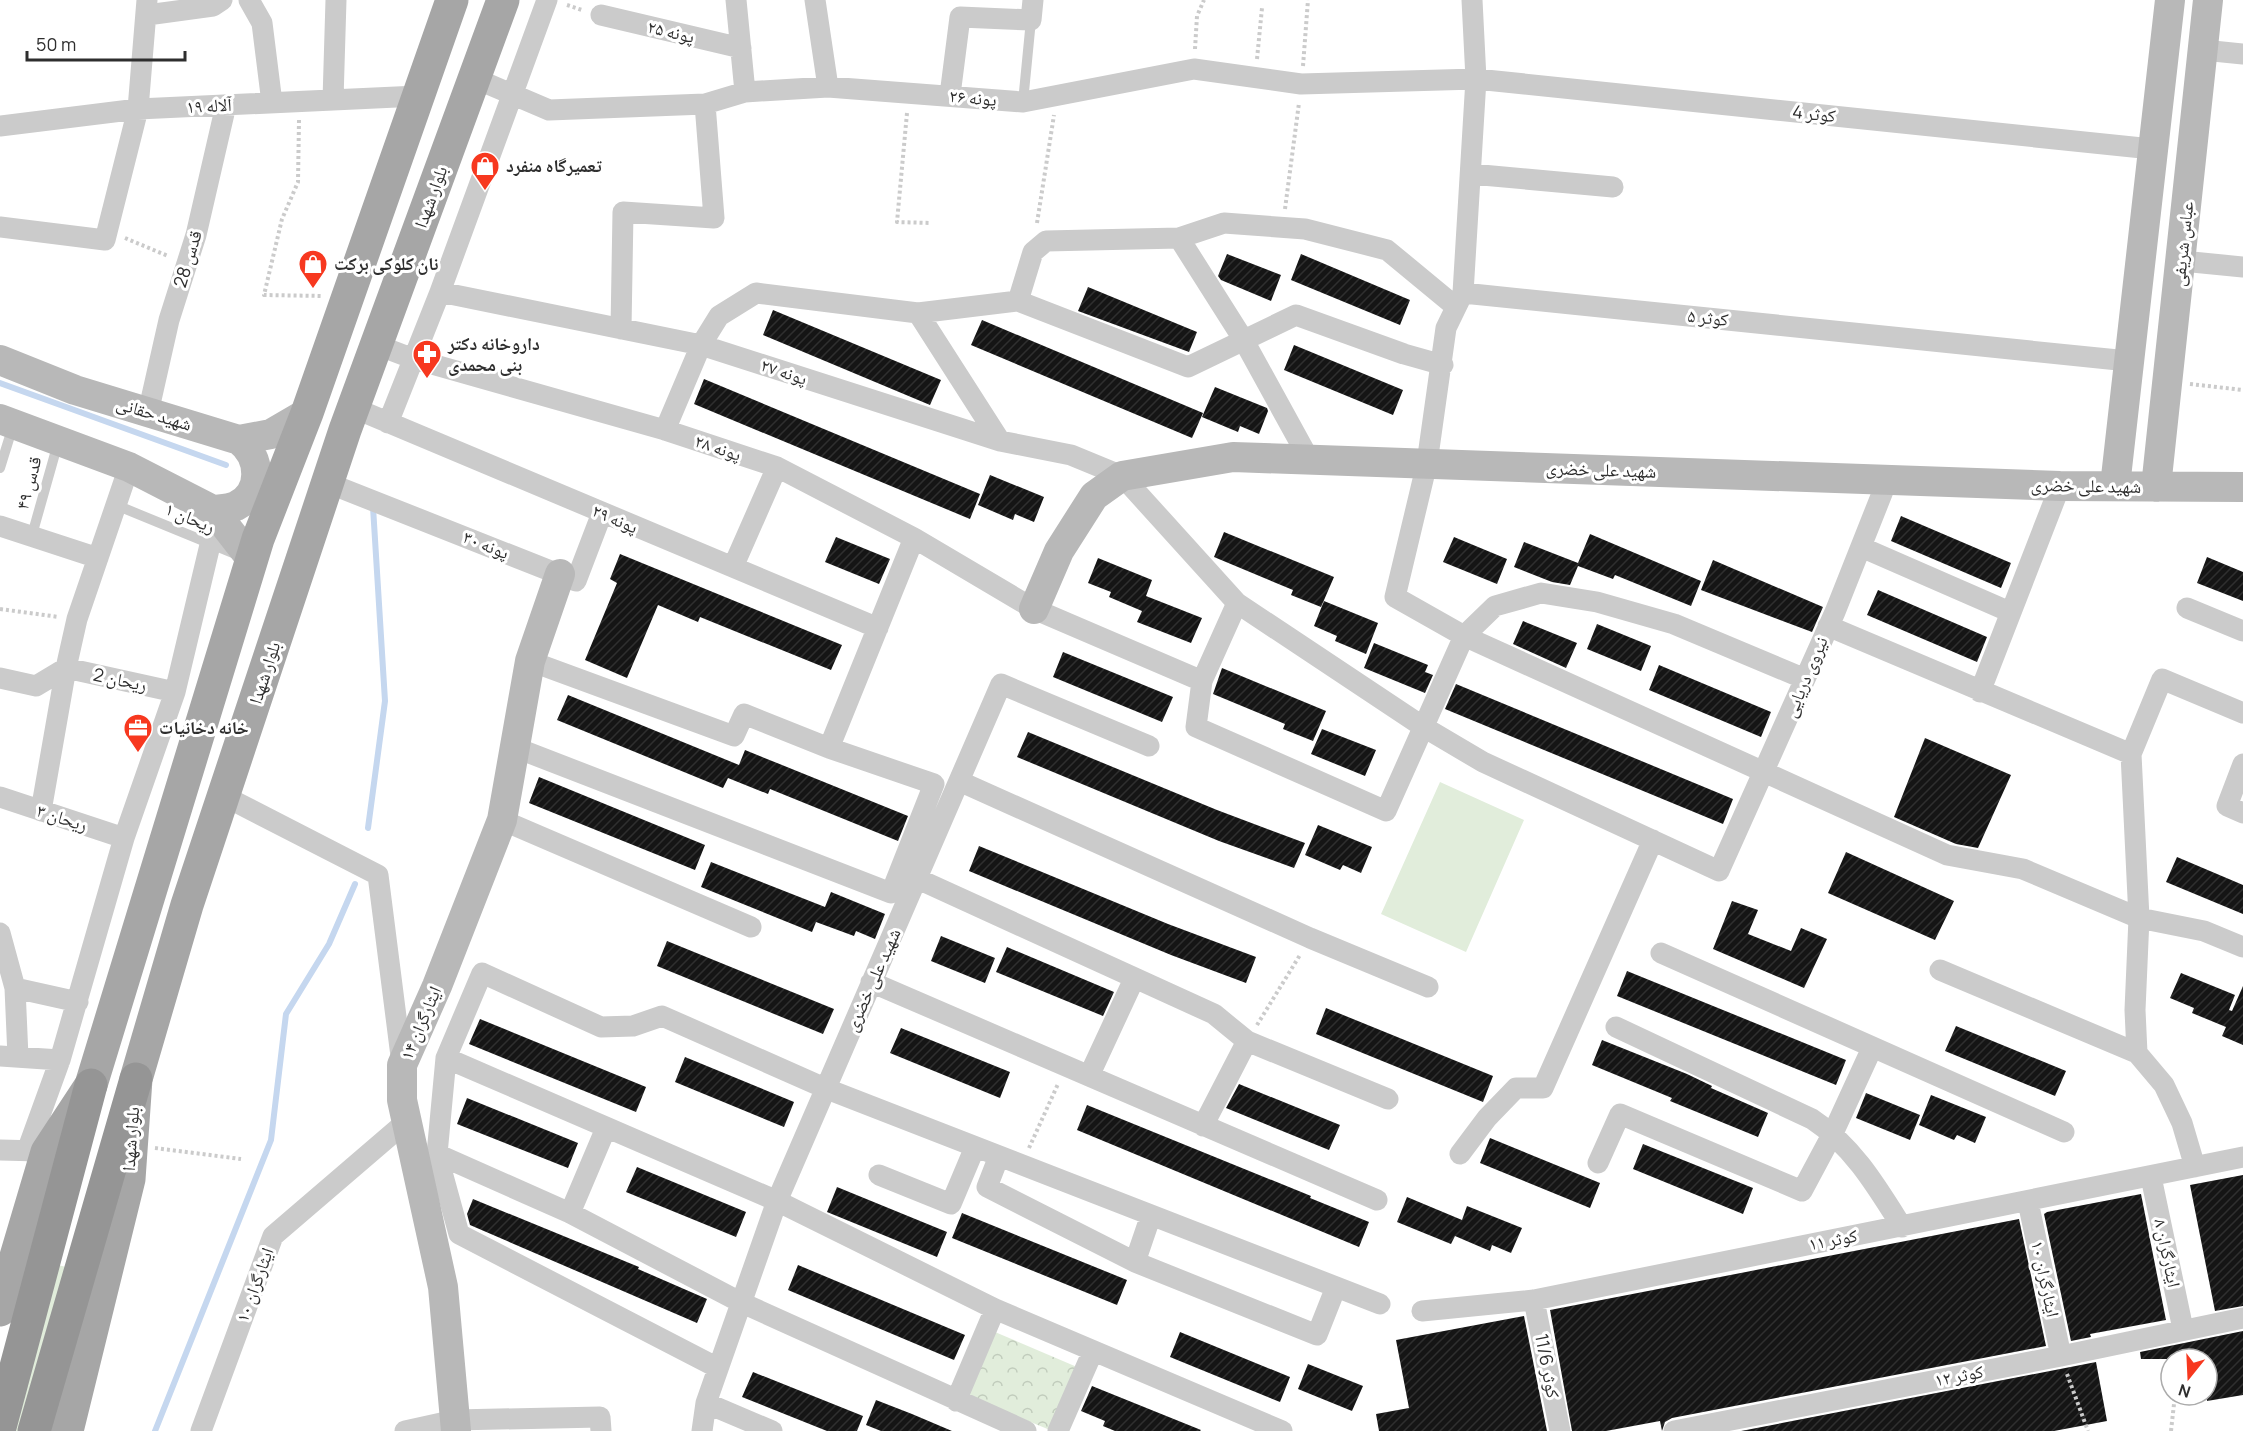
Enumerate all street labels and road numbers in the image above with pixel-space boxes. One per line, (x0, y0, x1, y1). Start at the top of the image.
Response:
street label: پونه ۲۵ (645, 14, 697, 48)
street label: پونه ۲۶ (948, 83, 998, 111)
street label: آلاله ۱۹ (186, 92, 233, 118)
street label: کوثر 4 (1791, 99, 1838, 127)
street label: بلوار شهدا (408, 162, 452, 231)
street label: عباس شریفی (2166, 200, 2198, 288)
street label: قدس 28 (167, 227, 207, 290)
street label: کوثر ۵ (1686, 303, 1730, 331)
street label: پونه ۲۷ (758, 352, 811, 390)
street label: شهید حقانی (114, 390, 195, 436)
street label: پونه ۲۸ (692, 428, 745, 466)
street label: قدس ۴۹ (9, 454, 47, 512)
street label: شهید علی خضری (1545, 455, 1657, 483)
street label: شهید علی خضری (2030, 472, 2142, 498)
street label: ریحان ۱ (162, 496, 219, 538)
street label: پونه ۲۹ (589, 498, 642, 539)
street label: پونه ۳۰ (460, 524, 513, 564)
street label: نیروی دریایی (1777, 633, 1833, 721)
street label: بلوار شهدا (243, 638, 285, 707)
street label: ریحان 2 (91, 662, 149, 696)
street label: ریحان ۳ (34, 798, 91, 836)
street label: شهید علی خضری (839, 924, 906, 1035)
street label: ایثارگران ۱۴ (394, 982, 446, 1063)
street label: بلوار شهدا (116, 1106, 144, 1172)
street label: ایثارگران ۸ (2149, 1216, 2187, 1289)
street label: کوثر ۱۱ (1806, 1222, 1860, 1255)
street label: ایثارگران ۱۰ (2026, 1238, 2066, 1319)
street label: ایثارگران ۱۰ (229, 1244, 279, 1325)
street label: کوثر 11/6 (1530, 1332, 1566, 1401)
street label: کوثر ۱۲ (1932, 1358, 1986, 1391)

